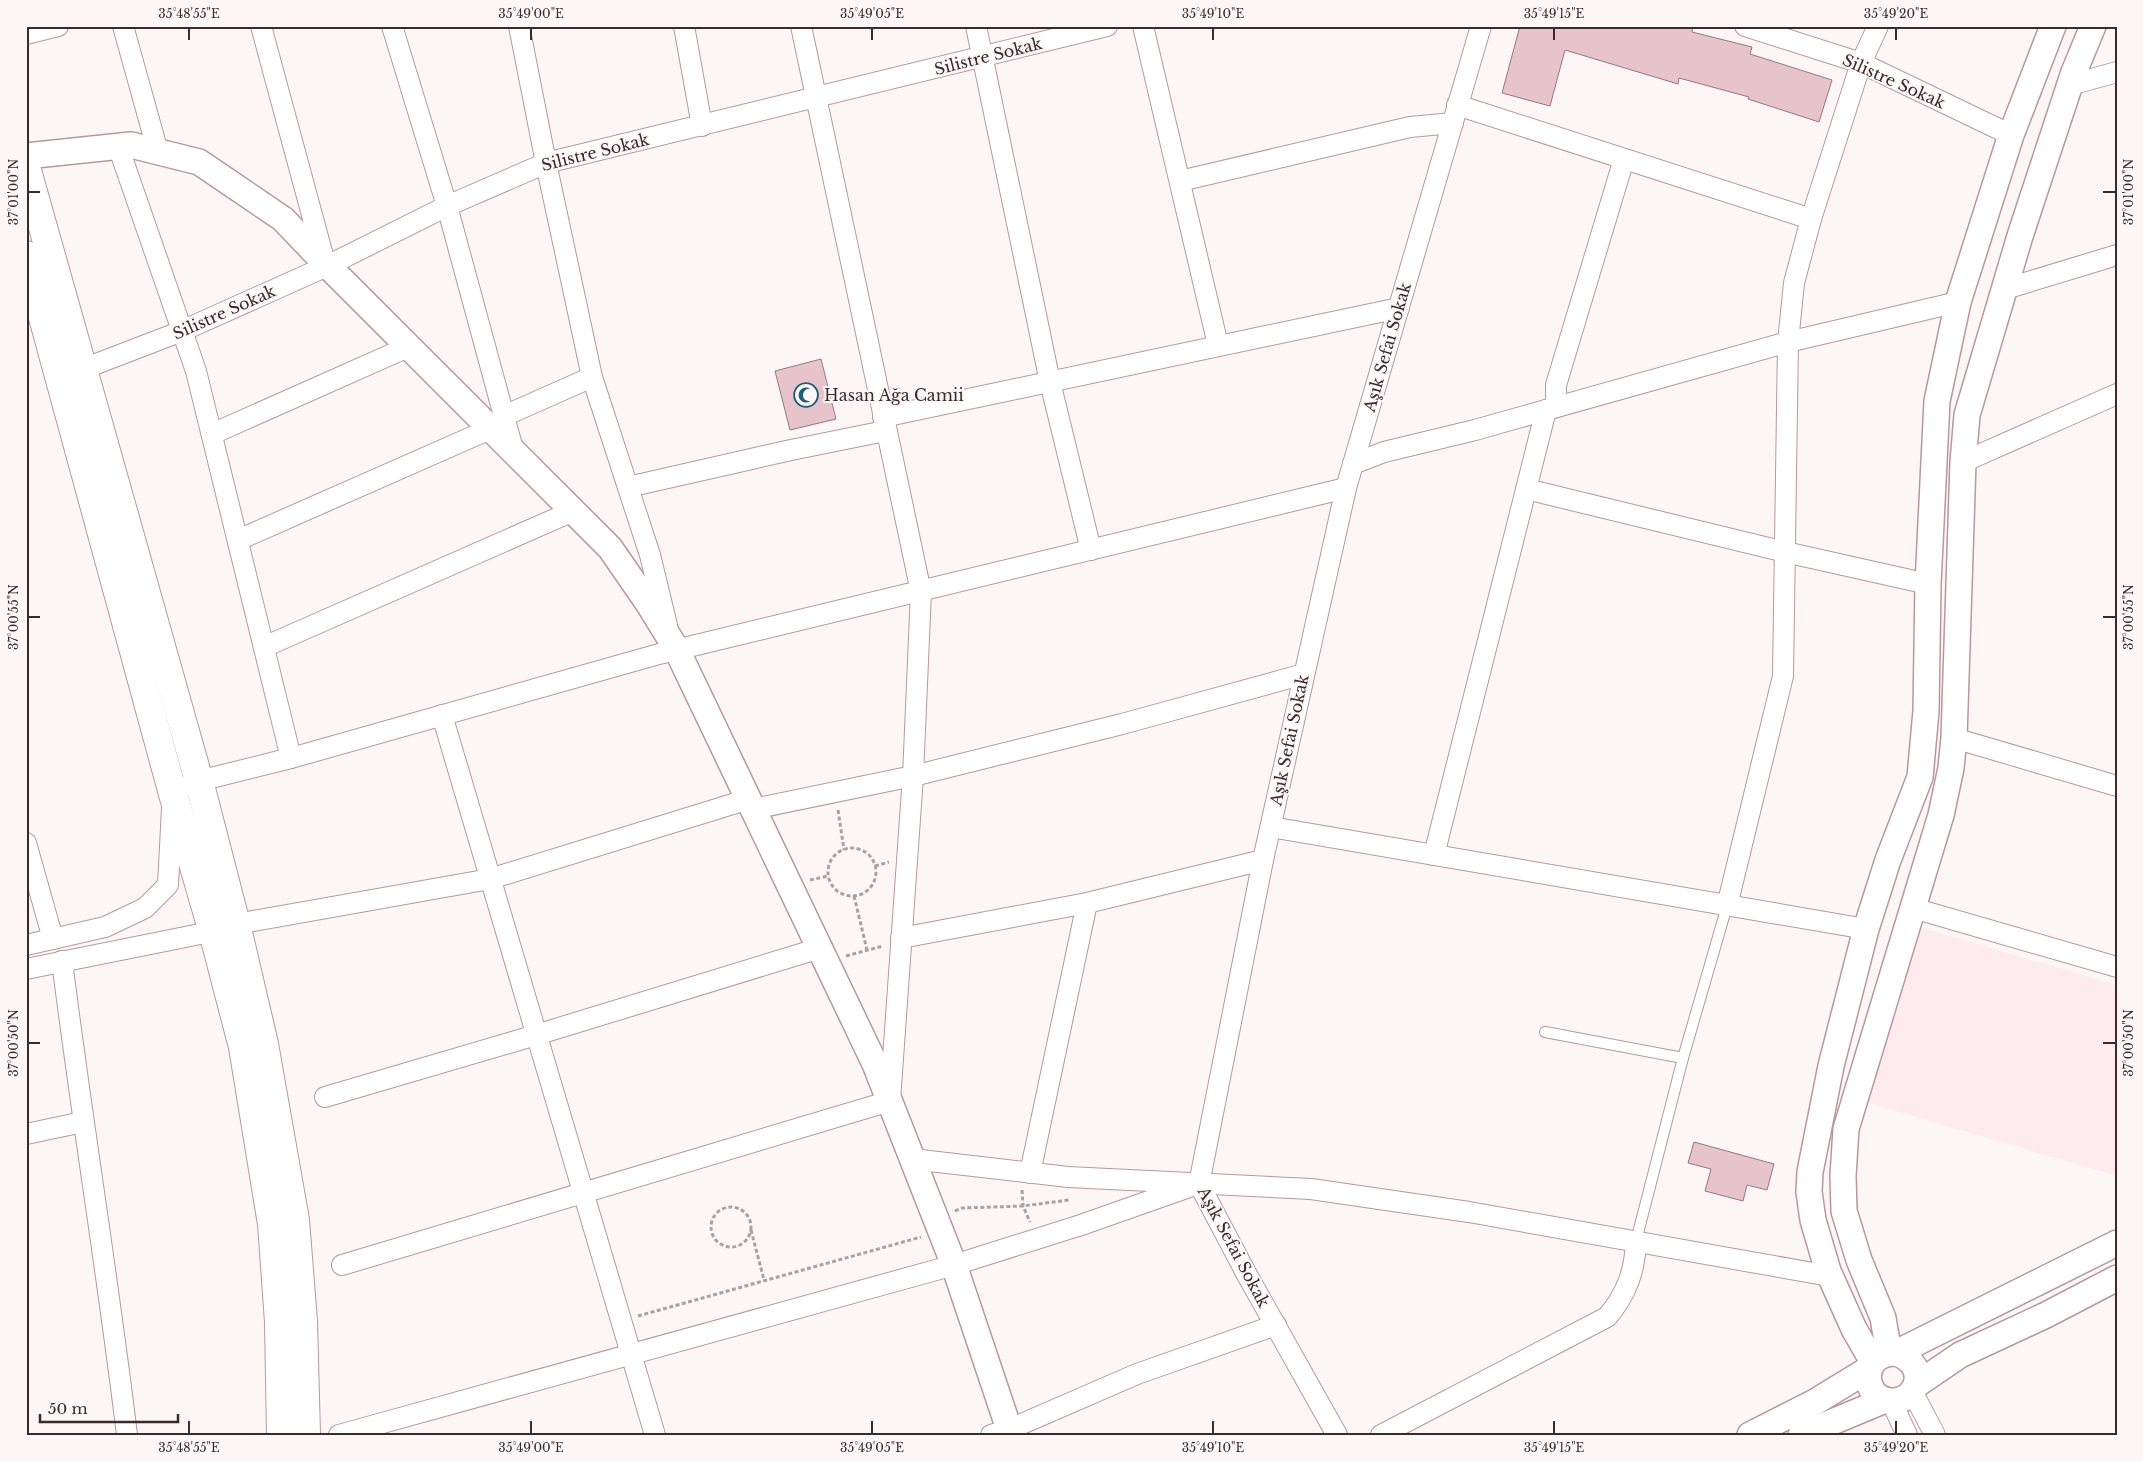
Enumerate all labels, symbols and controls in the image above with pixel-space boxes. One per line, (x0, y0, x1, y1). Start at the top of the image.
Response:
text: 35°48'55"E (158, 6, 220, 21)
text: 35°49'00"E (498, 6, 564, 21)
text: 35°49'05"E (840, 6, 904, 21)
text: 35°49'10"E (1182, 6, 1244, 21)
text: 35°49'15"E (1524, 6, 1585, 21)
text: 35°49'20"E (1864, 6, 1928, 21)
street label: Silistre Sokak (932, 33, 1044, 79)
street label: Silistre Sokak (1840, 49, 1949, 113)
street label: Silistre Sokak (539, 129, 651, 175)
text: 37°01'00"N (6, 159, 21, 225)
text: 37°01'00"N (2121, 159, 2136, 225)
street label: Silistre Sokak (170, 280, 279, 344)
street label: Aşık Sefai Sokak (1359, 280, 1415, 415)
mosque icon: Hasan Ağa Camii (793, 382, 819, 408)
place label: Hasan Ağa Camii (824, 385, 964, 405)
text: 37°00'55"N (6, 584, 21, 650)
text: 37°00'55"N (2121, 584, 2136, 650)
street label: Aşık Sefai Sokak (1265, 672, 1313, 808)
text: 37°00'50"N (6, 1009, 21, 1077)
text: 37°00'50"N (2121, 1009, 2136, 1077)
street label: Aşık Sefai Sokak (1193, 1182, 1274, 1311)
scale bar (40, 1391, 178, 1423)
text: 50 m (48, 1399, 88, 1418)
text: 35°48'55"E (158, 1440, 220, 1455)
text: 35°49'00"E (498, 1440, 564, 1455)
text: 35°49'05"E (840, 1440, 904, 1455)
text: 35°49'10"E (1182, 1440, 1244, 1455)
text: 35°49'15"E (1524, 1440, 1585, 1455)
text: 35°49'20"E (1864, 1440, 1928, 1455)

